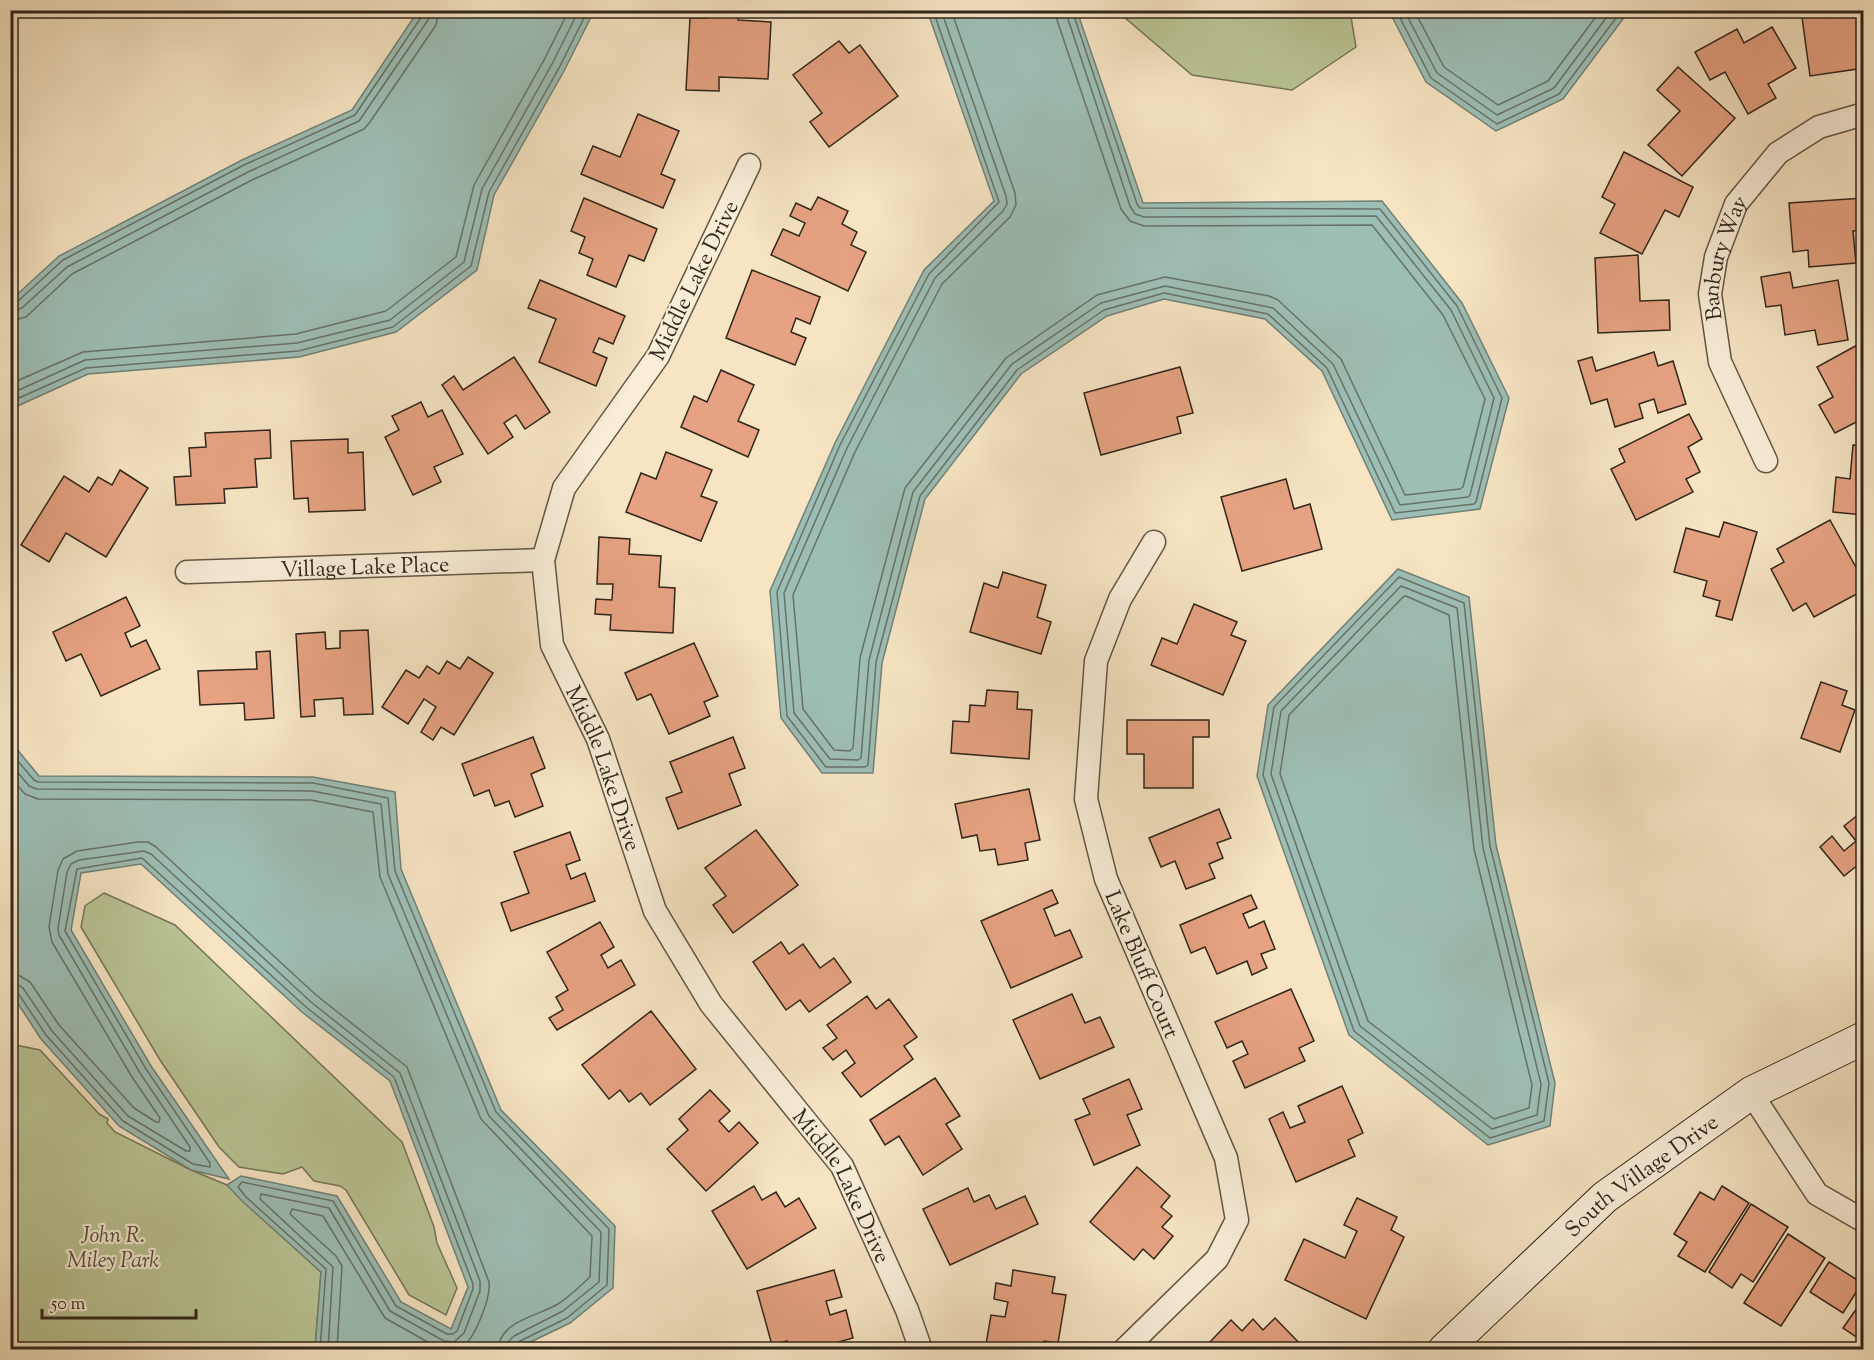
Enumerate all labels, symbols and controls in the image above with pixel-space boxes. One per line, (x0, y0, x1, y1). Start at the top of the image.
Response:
street label: Banbury Way (1697, 189, 1756, 322)
street label: Middle Lake Drive (643, 196, 748, 367)
street label: Village Lake Place (280, 550, 450, 588)
street label: Middle Lake Drive (555, 681, 647, 856)
street label: Lake Bluff Court (1095, 886, 1186, 1045)
street label: Middle Lake Drive (783, 1103, 897, 1269)
street label: South Village Drive (1559, 1108, 1726, 1246)
park label: John R. Miley Park (67, 1221, 159, 1278)
scale bar (42, 1282, 196, 1320)
text: 50 m (50, 1292, 86, 1318)

